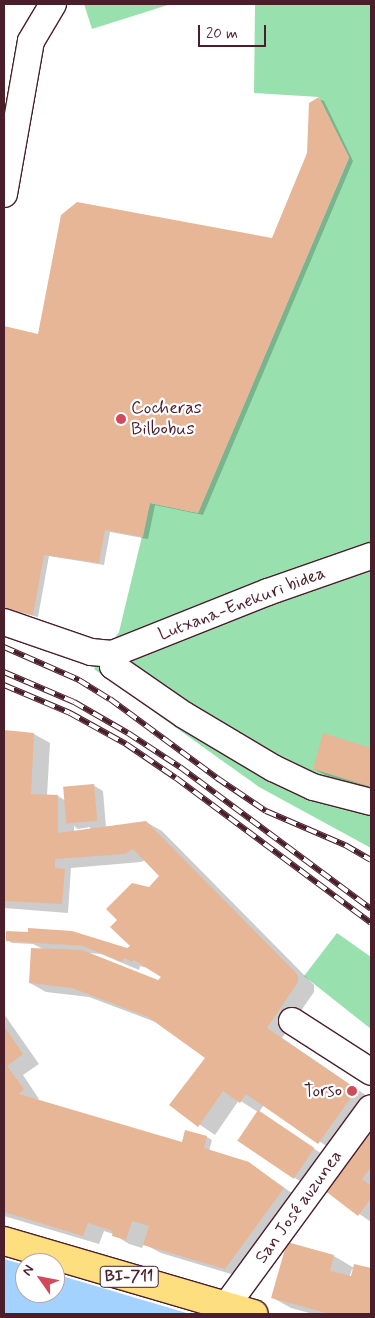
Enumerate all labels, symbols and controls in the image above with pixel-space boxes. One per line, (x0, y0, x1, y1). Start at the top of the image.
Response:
scale bar (200, 15, 268, 47)
text: 20 m (206, 24, 238, 44)
place label: Cocheras Bilbobus (131, 398, 202, 440)
marker: Cocheras Bilbobus (115, 413, 127, 425)
street label: Lutxana-Enekuri bidea (155, 562, 329, 646)
place label: Torso (304, 1080, 342, 1102)
marker: Torso (346, 1085, 358, 1097)
street label: San José auzunea (251, 1146, 347, 1268)
north arrow (15, 1253, 65, 1303)
text: N (18, 1262, 38, 1279)
road number: BI-711 (99, 1264, 159, 1290)

